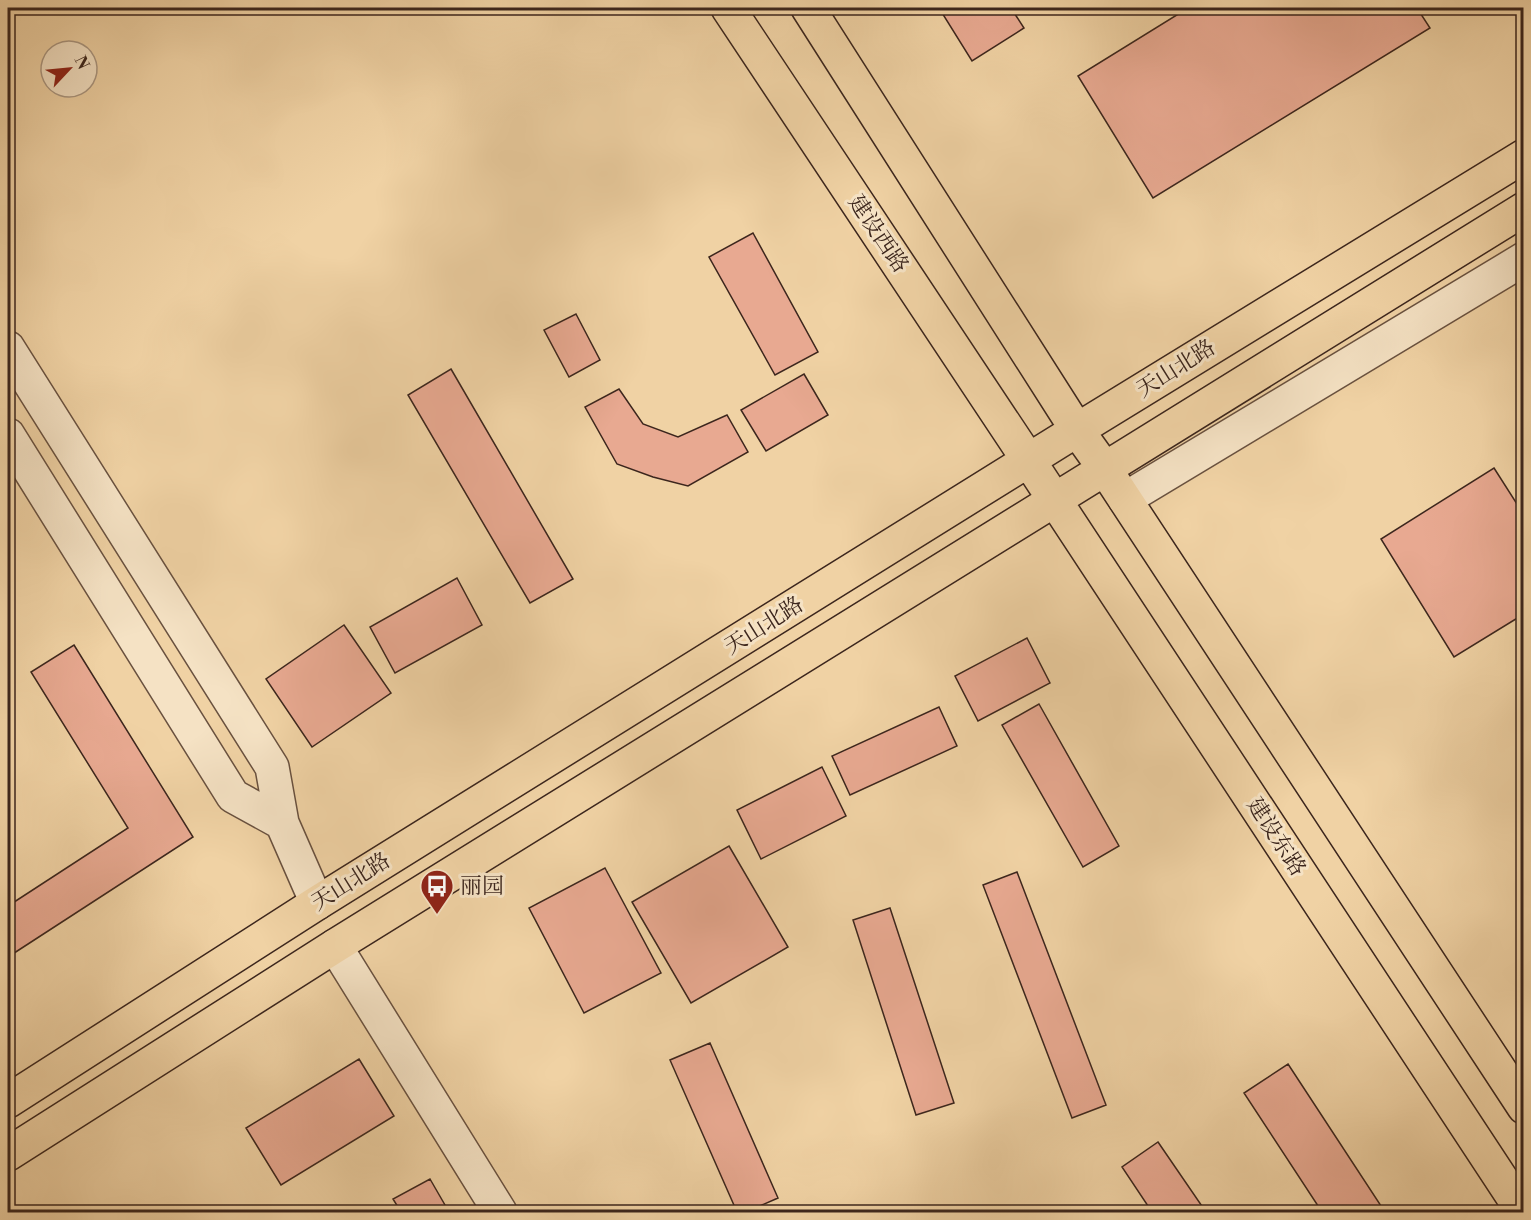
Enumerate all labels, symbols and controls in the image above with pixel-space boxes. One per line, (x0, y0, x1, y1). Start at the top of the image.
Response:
north arrow (39, 39, 99, 99)
text: N (70, 53, 93, 73)
street label: 建设西路 (842, 190, 914, 278)
street label: 天山北路 (1132, 334, 1220, 404)
street label: 天山北路 (720, 591, 808, 661)
street label: 建设东路 (1241, 793, 1311, 881)
street label: 天山北路 (307, 847, 395, 917)
bus stop icon: 丽园 (419, 868, 455, 915)
place label: 丽园 (460, 873, 504, 900)

